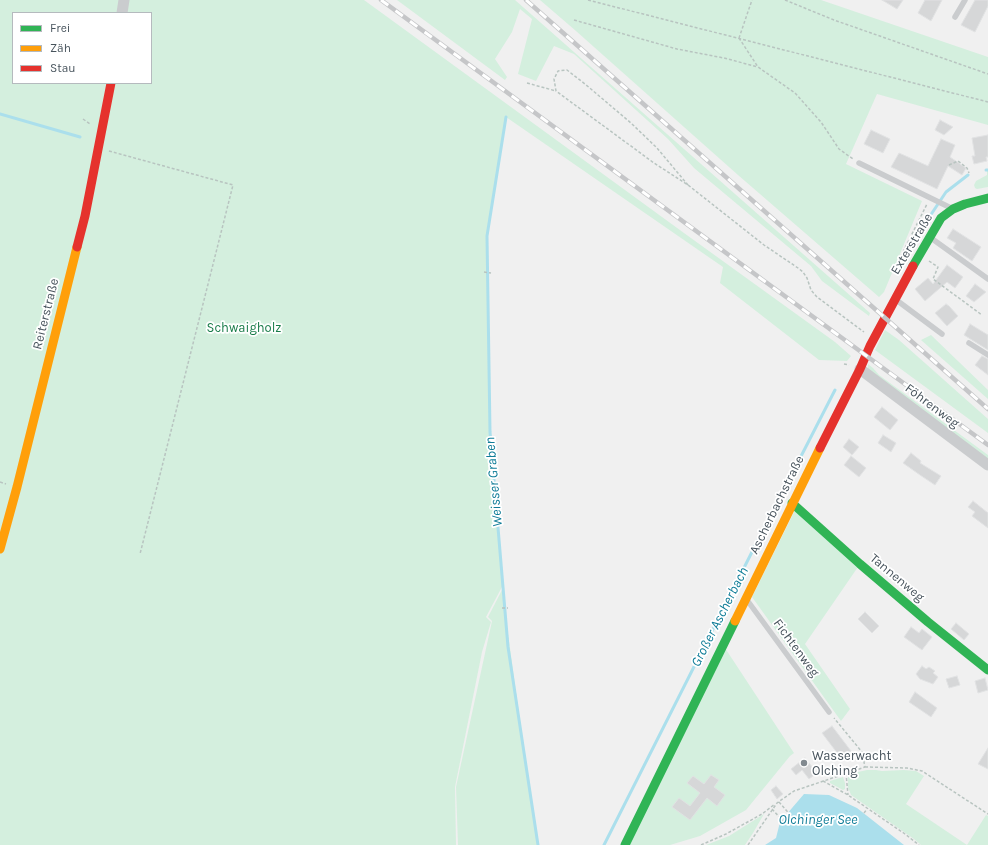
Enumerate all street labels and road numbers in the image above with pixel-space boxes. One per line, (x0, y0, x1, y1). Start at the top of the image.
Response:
street label: Exterstraße (888, 211, 936, 277)
street label: Reiterstraße (30, 277, 62, 351)
street label: Föhrenweg (902, 380, 962, 432)
street label: Ascherbachstraße (746, 453, 808, 557)
street label: Tannenweg (867, 551, 927, 605)
street label: Fichtenweg (770, 616, 822, 680)

